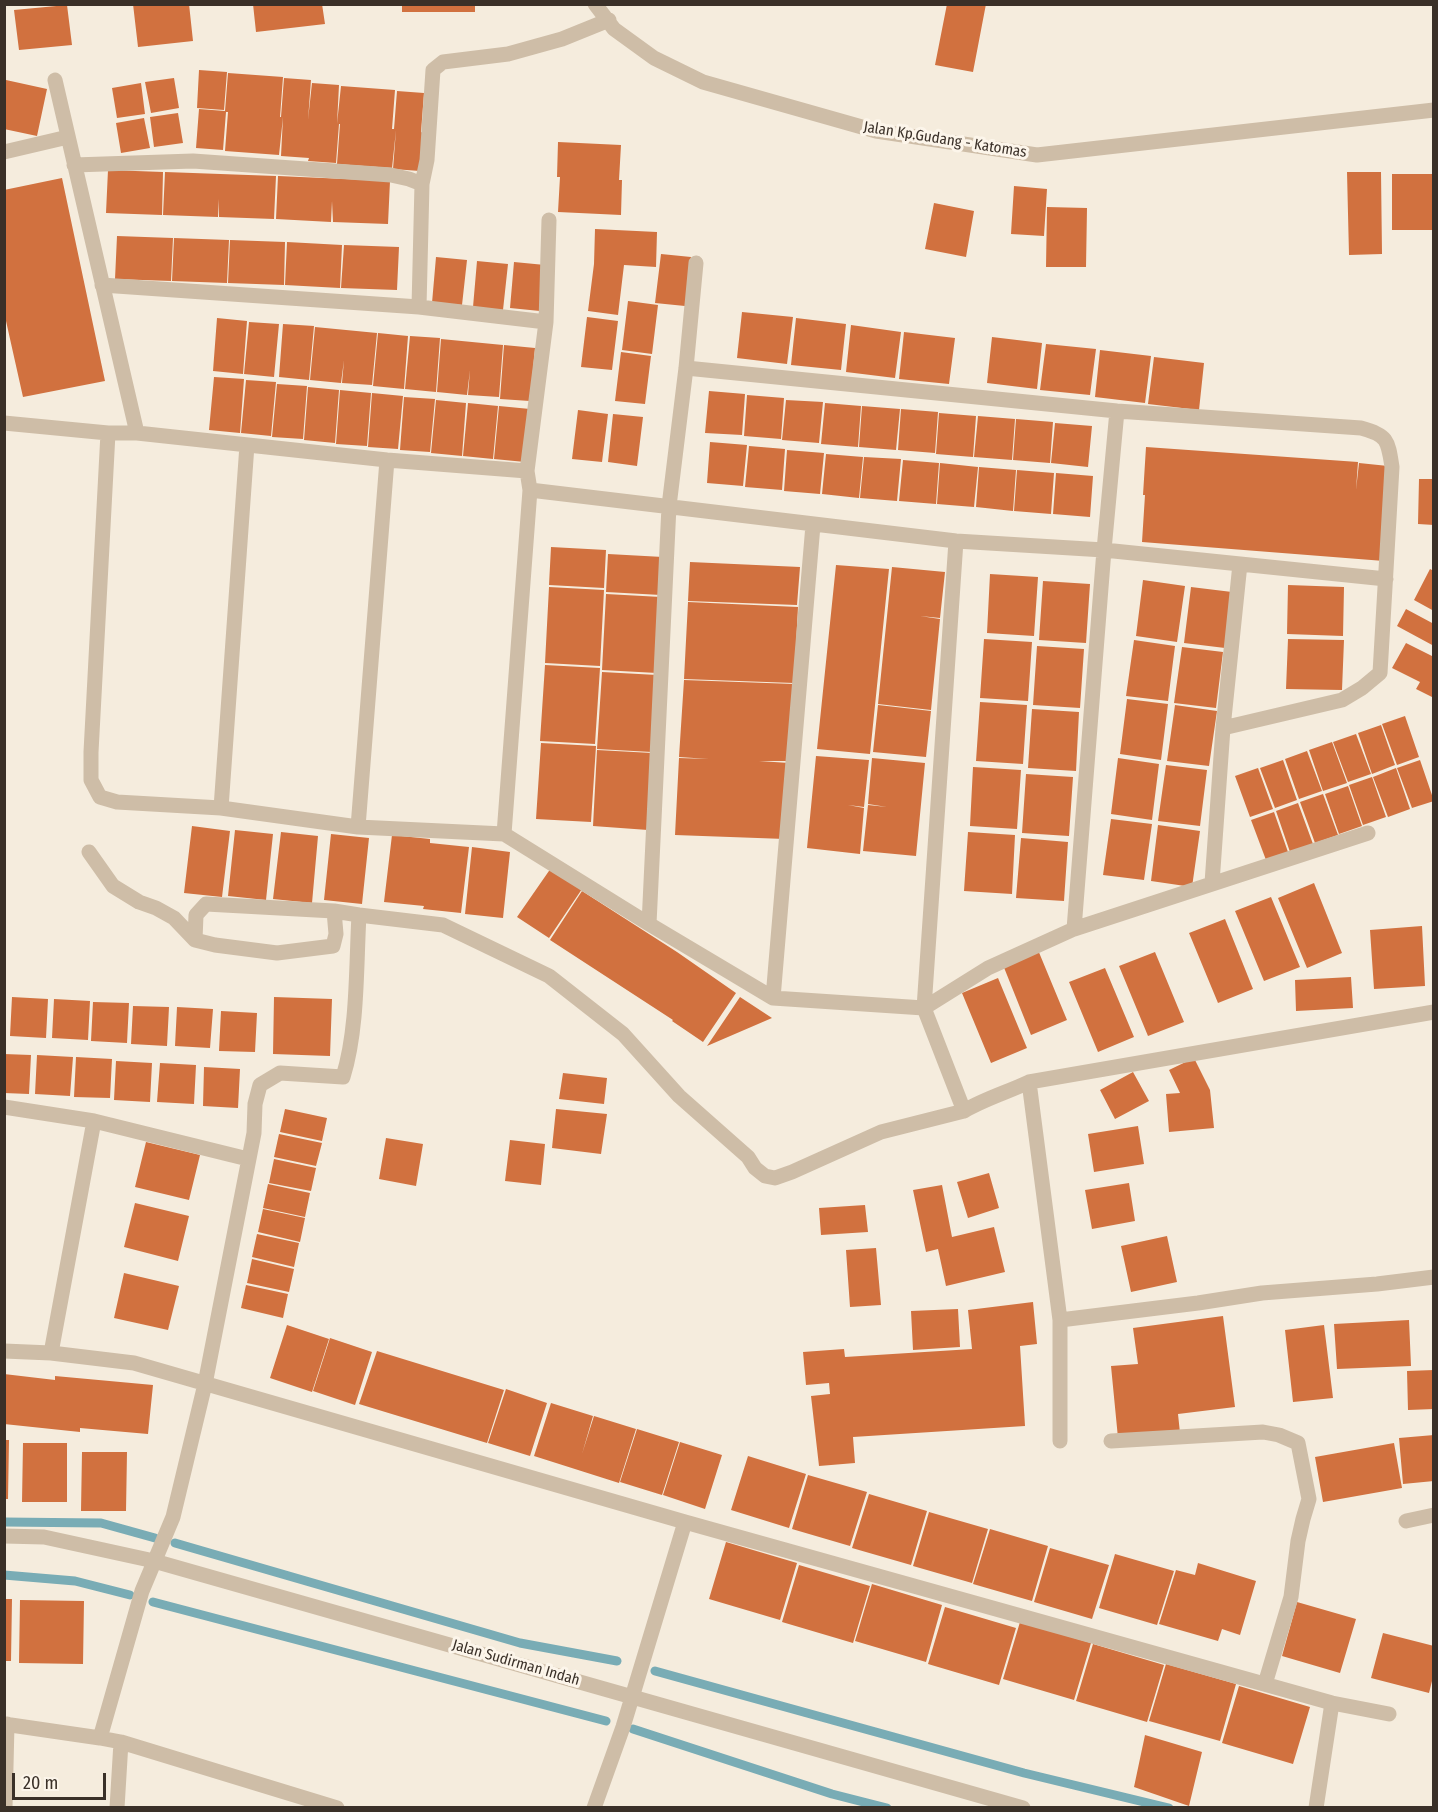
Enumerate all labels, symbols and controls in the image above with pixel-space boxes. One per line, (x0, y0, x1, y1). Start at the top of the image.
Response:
street label: Jalan Kp.Gudang - Katomas (862, 118, 1028, 162)
street label: Jalan Sudirman Indah (450, 1636, 582, 1690)
scale bar (15, 1761, 110, 1799)
text: 20 m (23, 1772, 58, 1794)

